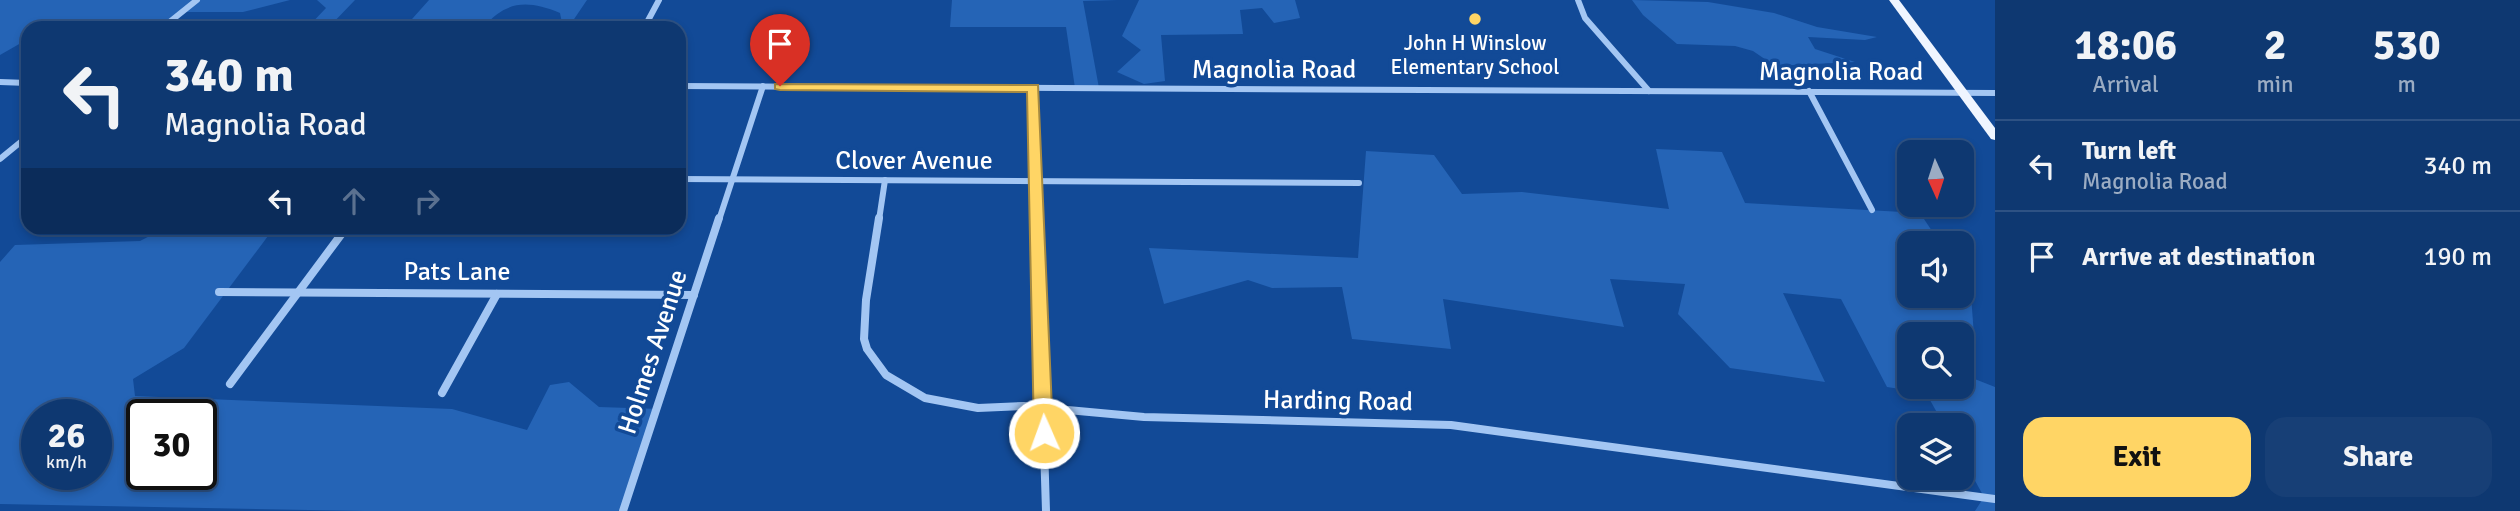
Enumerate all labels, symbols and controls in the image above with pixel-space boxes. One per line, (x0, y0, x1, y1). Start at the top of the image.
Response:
marker: John H Winslow Elementary School (1467, 11, 1483, 27)
pin (750, 14, 810, 86)
text: 18:06 (2074, 20, 2177, 71)
text: 2 (2264, 20, 2286, 71)
text: 530 (2373, 20, 2441, 71)
icon: arrive (761, 25, 799, 63)
place label: John H Winslow Elementary School (1391, 30, 1559, 80)
text: 340 m (164, 45, 294, 105)
icon: left (49, 49, 140, 140)
street label: Magnolia Road (1192, 54, 1356, 86)
street label: Magnolia Road (1759, 56, 1923, 88)
text: Arrival (2093, 70, 2159, 99)
text: min (2256, 70, 2294, 99)
text: m (2398, 70, 2416, 99)
text: Magnolia Road (164, 105, 367, 144)
text: Turn left (2082, 135, 2176, 167)
north arrow (1897, 140, 1974, 217)
map controls (1897, 140, 1974, 490)
street label: Clover Avenue (835, 145, 993, 177)
icon: left (2023, 147, 2061, 185)
text: 340 m (2423, 150, 2492, 182)
text: Magnolia Road (2082, 167, 2228, 196)
icon: left (262, 182, 300, 220)
icon: ahead (335, 182, 373, 220)
icon: right (408, 182, 446, 220)
button: sound (1897, 231, 1974, 308)
icon: arrive (2023, 238, 2061, 276)
text: Arrive at destination (2082, 241, 2315, 273)
text: 190 m (2423, 241, 2492, 273)
street label: Pats Lane (404, 256, 510, 288)
street label: Holmes Avenue (611, 266, 695, 438)
button: search (1897, 322, 1974, 399)
street label: Harding Road (1263, 384, 1413, 418)
position arrow (1007, 396, 1081, 470)
speed limit sign: 30 (126, 399, 217, 490)
button: layers (1897, 413, 1974, 490)
text: 26 (48, 414, 85, 457)
button: Exit (2023, 417, 2251, 497)
button: Share (2265, 417, 2492, 497)
text: km/h (46, 451, 87, 473)

